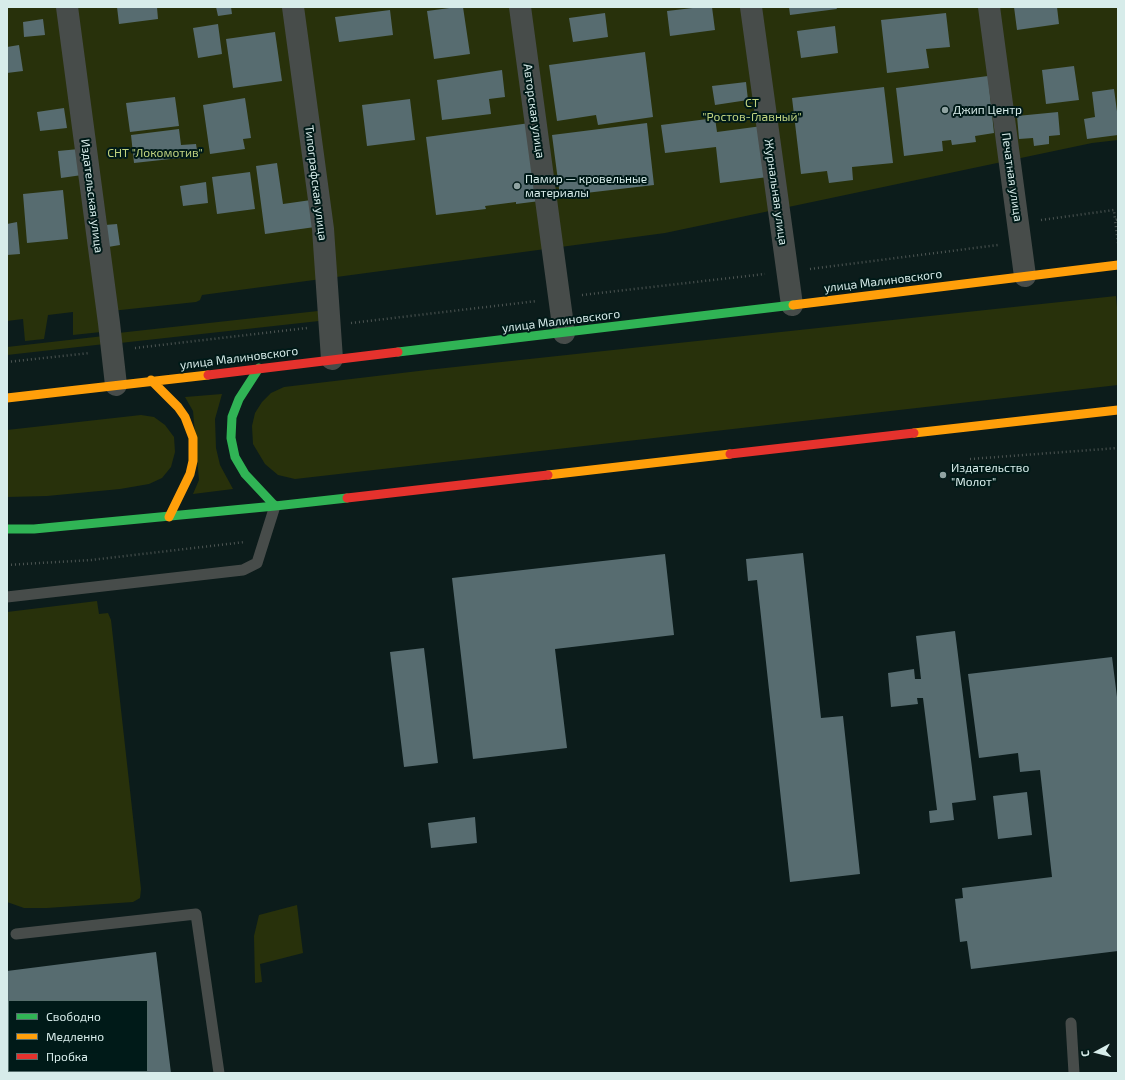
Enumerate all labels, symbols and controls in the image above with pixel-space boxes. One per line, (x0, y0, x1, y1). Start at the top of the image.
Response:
street label: Авторская улица (520, 63, 548, 159)
park label: СТ "Ростов-Главный" (702, 96, 802, 124)
place label: Джип Центр (953, 103, 1022, 117)
marker: Джип Центр (940, 105, 950, 115)
street label: Типографская улица (302, 124, 330, 242)
street label: Печатная улица (999, 132, 1025, 222)
street label: Издательская улица (78, 138, 106, 254)
street label: Журнальная улица (761, 138, 791, 246)
park label: СНТ "Локомотив" (107, 146, 203, 160)
place label: Памир — кровельные материалы (525, 172, 647, 200)
marker: Памир — кровельные материалы (512, 181, 522, 191)
street label: улица Малиновского (823, 267, 943, 295)
street label: улица Малиновского (501, 307, 621, 335)
street label: улица Малиновского (179, 344, 299, 372)
place label: Издательство "Молот" (951, 461, 1029, 489)
marker: Издательство "Молот" (938, 470, 948, 480)
legend (8, 1000, 148, 1072)
text: Свободно (46, 1009, 101, 1023)
text: Медленно (46, 1029, 104, 1043)
north arrow (1077, 1032, 1117, 1072)
text: Пробка (46, 1049, 88, 1063)
text: С (1078, 1050, 1091, 1058)

